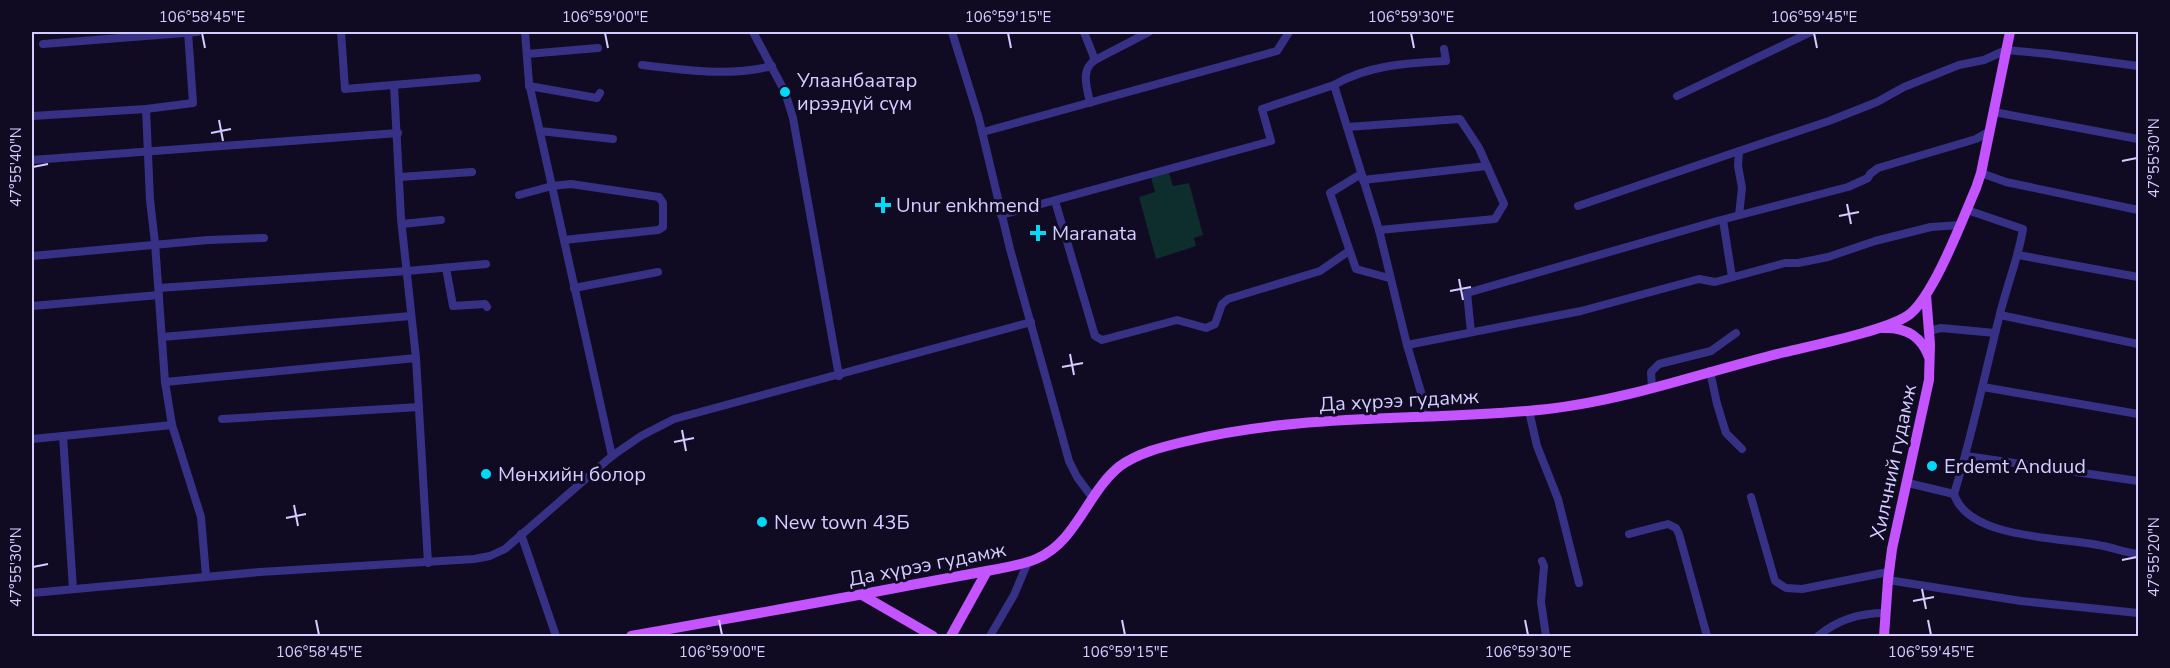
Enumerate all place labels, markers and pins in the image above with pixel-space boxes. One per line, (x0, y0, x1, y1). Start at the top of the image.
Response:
place label: Улаанбаатар ирээдүй сүм (796, 67, 917, 117)
marker: Улаанбаатар ирээдүй сүм (778, 85, 792, 99)
place label: Unur enkhmend (896, 192, 1040, 219)
marker: Unur enkhmend (874, 196, 892, 214)
place label: Maranata (1052, 220, 1137, 247)
marker: Maranata (1029, 224, 1047, 242)
place label: Erdemt Anduud (1944, 453, 2086, 480)
marker: Erdemt Anduud (1925, 459, 1939, 473)
place label: Мөнхийн болор (498, 461, 646, 488)
marker: Мөнхийн болор (479, 467, 493, 481)
place label: New town 43Б (774, 509, 910, 536)
marker: New town 43Б (755, 515, 769, 529)

